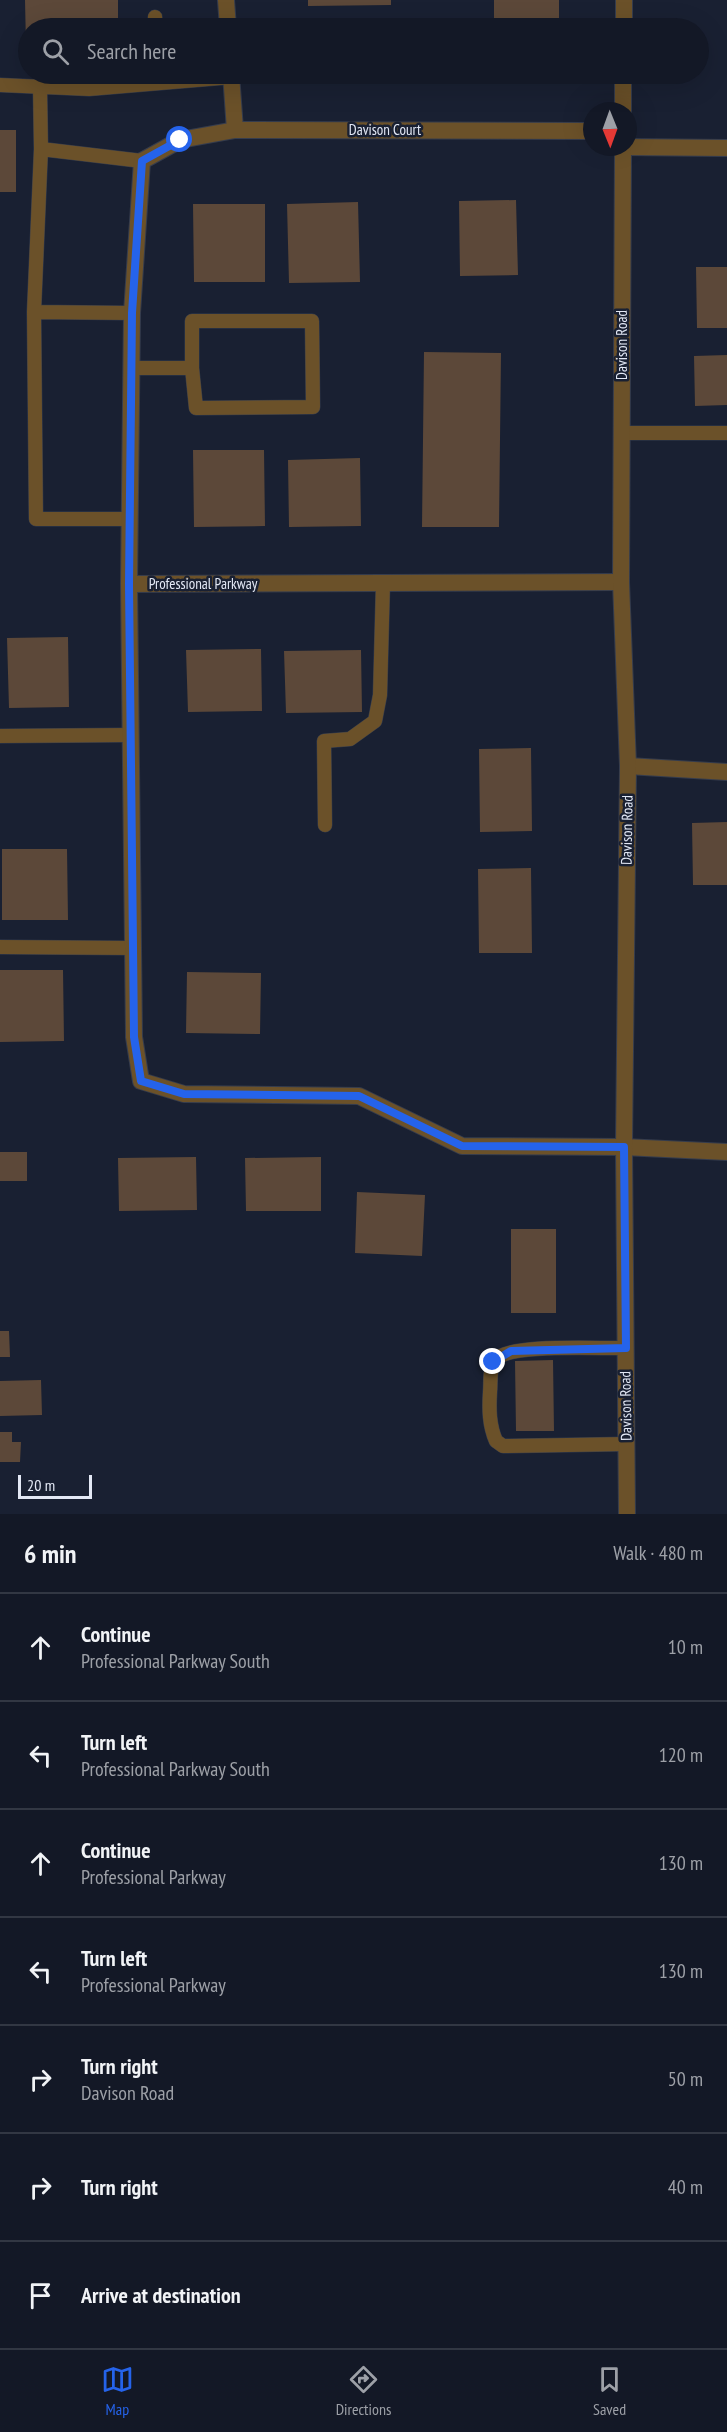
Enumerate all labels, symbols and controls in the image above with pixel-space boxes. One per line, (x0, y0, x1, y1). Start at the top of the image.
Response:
search box (18, 18, 709, 84)
icon: search (39, 35, 72, 68)
text: Search here (87, 37, 176, 65)
north arrow (583, 102, 637, 156)
street label: Davison Court (349, 120, 421, 139)
route start (166, 126, 192, 152)
street label: Davison Road (612, 310, 631, 380)
street label: Professional Parkway (149, 574, 258, 593)
street label: Davison Road (616, 795, 637, 865)
route end (479, 1348, 505, 1374)
street label: Davison Road (615, 1371, 636, 1441)
scale bar (18, 1472, 92, 1500)
text: 20 m (27, 1475, 55, 1495)
text: 6 min (24, 1537, 77, 1570)
text: Walk · 480 m (613, 1540, 703, 1566)
text: Continue (81, 1620, 151, 1648)
icon: ahead (24, 1631, 57, 1664)
text: 10 m (668, 1634, 703, 1660)
text: Professional Parkway South (81, 1648, 270, 1674)
text: Turn left (81, 1728, 147, 1756)
icon: left (24, 1739, 57, 1772)
text: 120 m (659, 1742, 703, 1768)
text: Professional Parkway South (81, 1756, 270, 1782)
text: Continue (81, 1836, 151, 1864)
icon: ahead (24, 1847, 57, 1880)
text: 130 m (659, 1850, 703, 1876)
text: Professional Parkway (81, 1864, 226, 1890)
text: Turn left (81, 1944, 147, 1972)
icon: left (24, 1955, 57, 1988)
text: 130 m (659, 1958, 703, 1984)
text: Professional Parkway (81, 1972, 226, 1998)
text: Turn right (81, 2052, 158, 2080)
icon: right (24, 2063, 57, 2096)
text: 50 m (668, 2066, 703, 2092)
text: Davison Road (81, 2080, 174, 2106)
icon: right (24, 2171, 57, 2204)
text: Turn right (81, 2173, 158, 2201)
text: 40 m (668, 2174, 703, 2200)
icon: arrive (24, 2279, 57, 2312)
text: Arrive at destination (81, 2281, 241, 2309)
tab: Map (101, 2363, 134, 2419)
tab: Directions (336, 2363, 391, 2419)
tab: Saved (593, 2363, 626, 2419)

